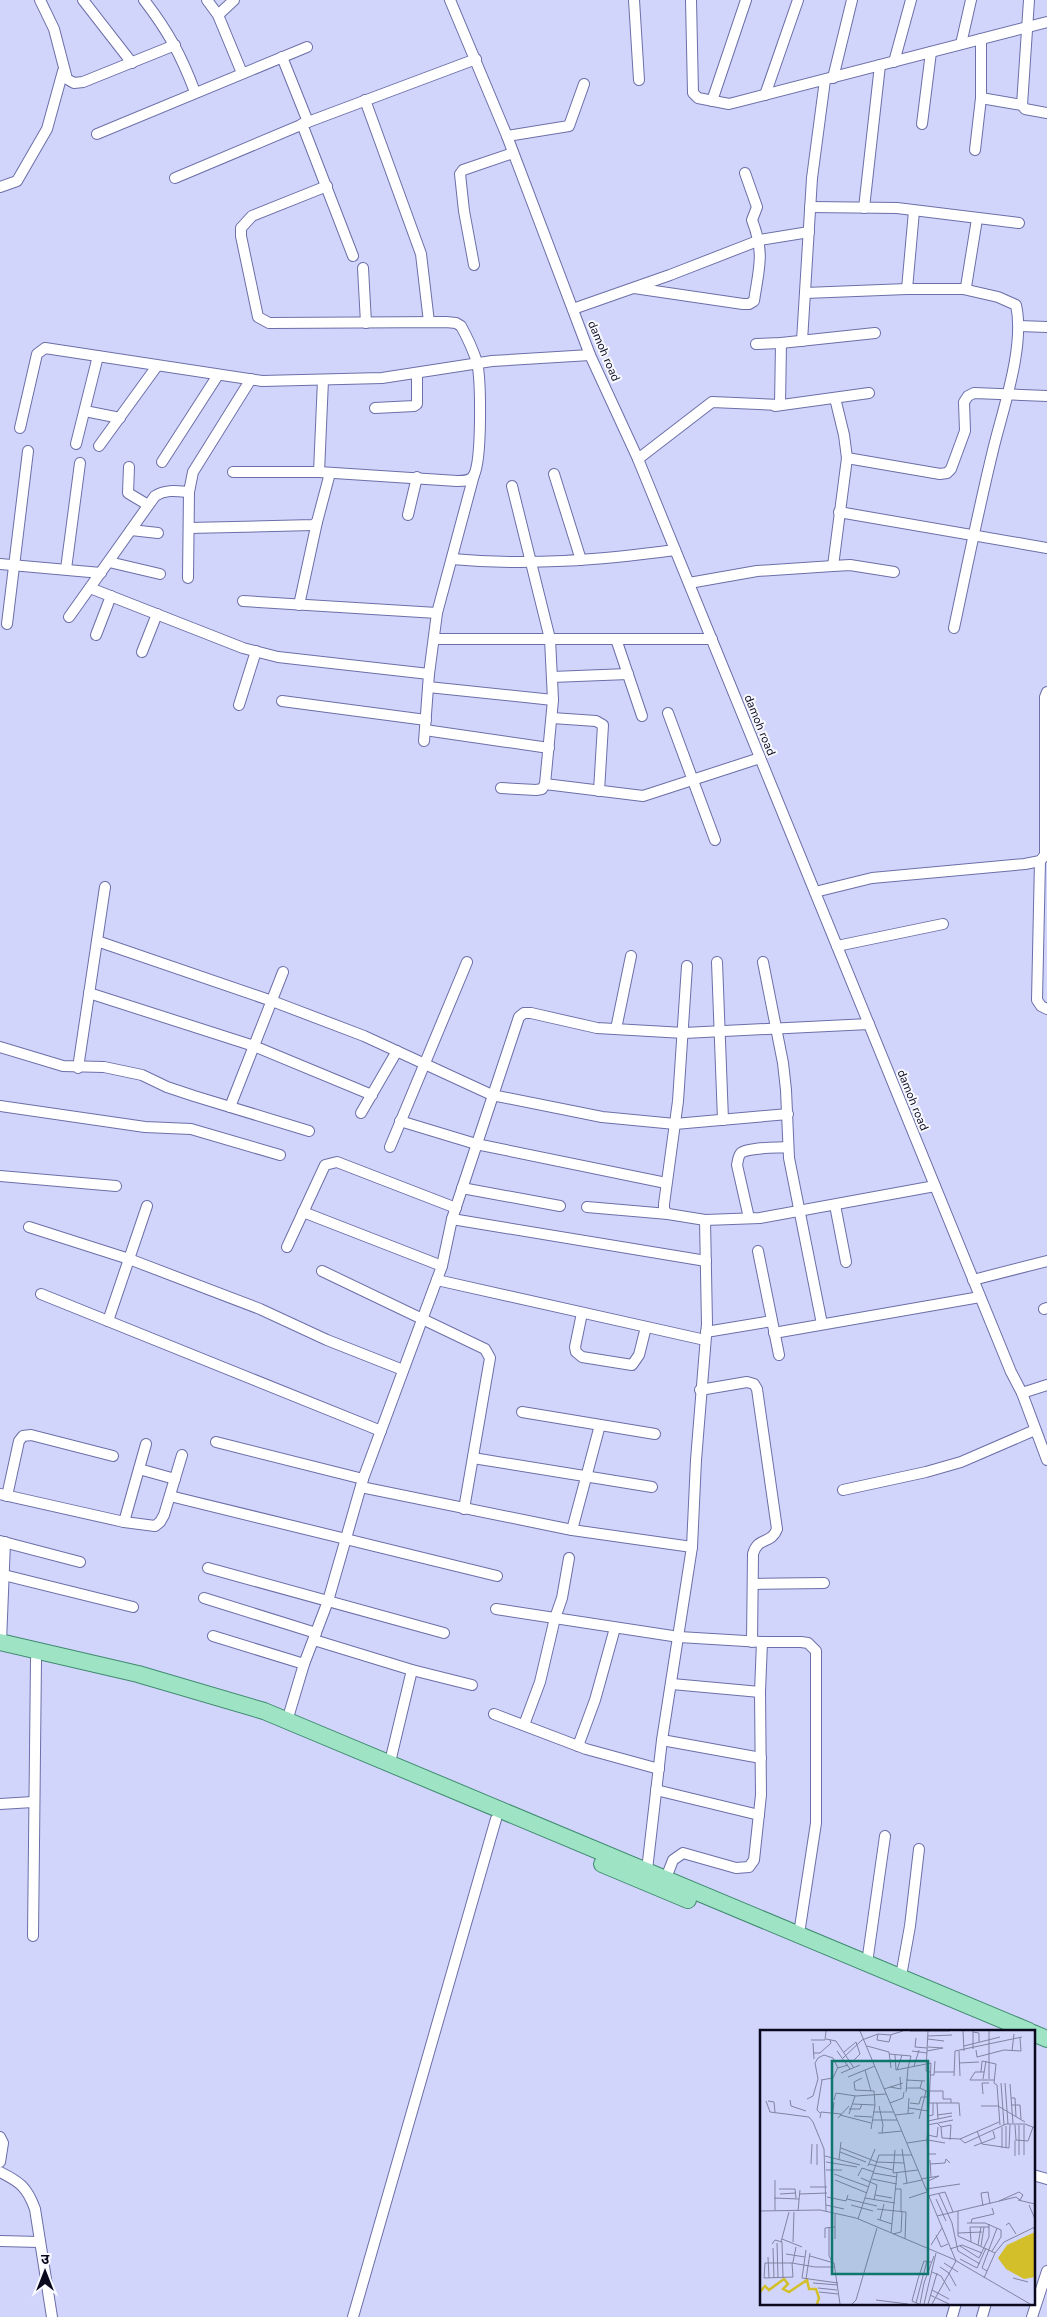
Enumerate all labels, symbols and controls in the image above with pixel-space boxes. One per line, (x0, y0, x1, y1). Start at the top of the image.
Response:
street label: damoh road (584, 318, 624, 384)
street label: damoh road (741, 692, 779, 758)
street label: damoh road (894, 1067, 932, 1133)
inset map (760, 2030, 1034, 2304)
north arrow (20, 2247, 70, 2297)
text: उ (41, 2250, 50, 2269)

